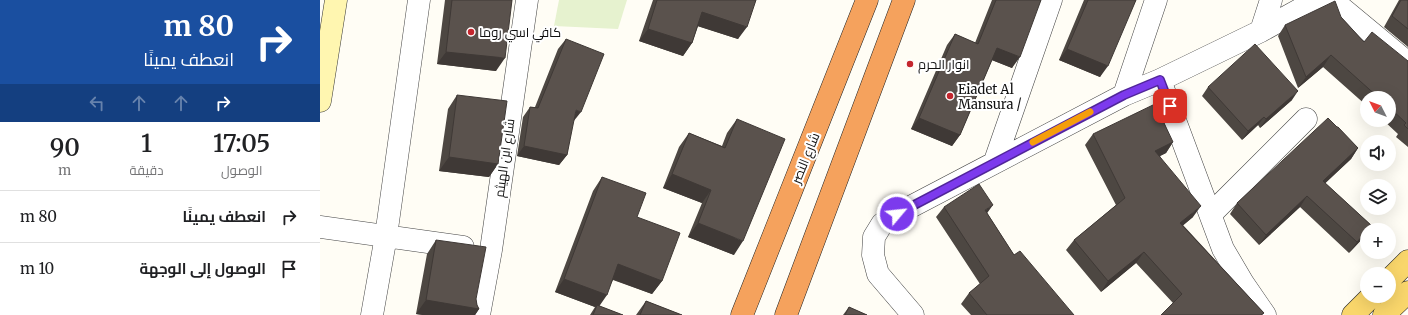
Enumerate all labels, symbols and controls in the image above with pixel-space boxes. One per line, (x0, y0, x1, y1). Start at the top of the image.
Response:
text: 80 m (163, 8, 234, 44)
icon: right (248, 16, 300, 68)
place label: كافي اسي روما (479, 24, 561, 43)
marker: كافي اسي روما (466, 27, 476, 37)
text: انعطف يمينًا (143, 48, 234, 71)
place label: انوار الحرم (918, 56, 969, 74)
marker: انوار الحرم (905, 59, 915, 69)
place label: Eiadet Al Mansura / (958, 81, 1022, 113)
pin (1153, 89, 1187, 123)
marker: Eiadet Al Mansura / (945, 91, 955, 101)
north arrow (1360, 91, 1396, 127)
map controls (1360, 91, 1396, 303)
icon: left (86, 92, 108, 114)
icon: ahead (128, 92, 150, 114)
icon: ahead (170, 92, 192, 114)
icon: right (212, 92, 234, 114)
icon: arrive (1159, 95, 1181, 117)
street label: شارع ابن الهيثم (491, 118, 519, 199)
text: 1 (141, 128, 152, 159)
text: 17:05 (213, 128, 270, 159)
street label: شارع النصر (787, 130, 823, 187)
text: 90 (50, 132, 80, 163)
button: sound (1360, 135, 1396, 171)
text: m (58, 162, 71, 179)
text: دقيقة (130, 162, 163, 179)
text: الوصول (221, 162, 262, 179)
button: layers (1360, 179, 1396, 215)
position arrow (876, 193, 918, 235)
icon: right (278, 206, 300, 228)
text: 80 m (20, 207, 57, 226)
text: انعطف يمينًا (182, 207, 266, 226)
button: + (1360, 223, 1396, 259)
icon: arrive (278, 258, 300, 280)
text: 10 m (20, 259, 54, 278)
text: الوصول إلى الوجهة (139, 259, 266, 278)
button: − (1360, 267, 1396, 303)

